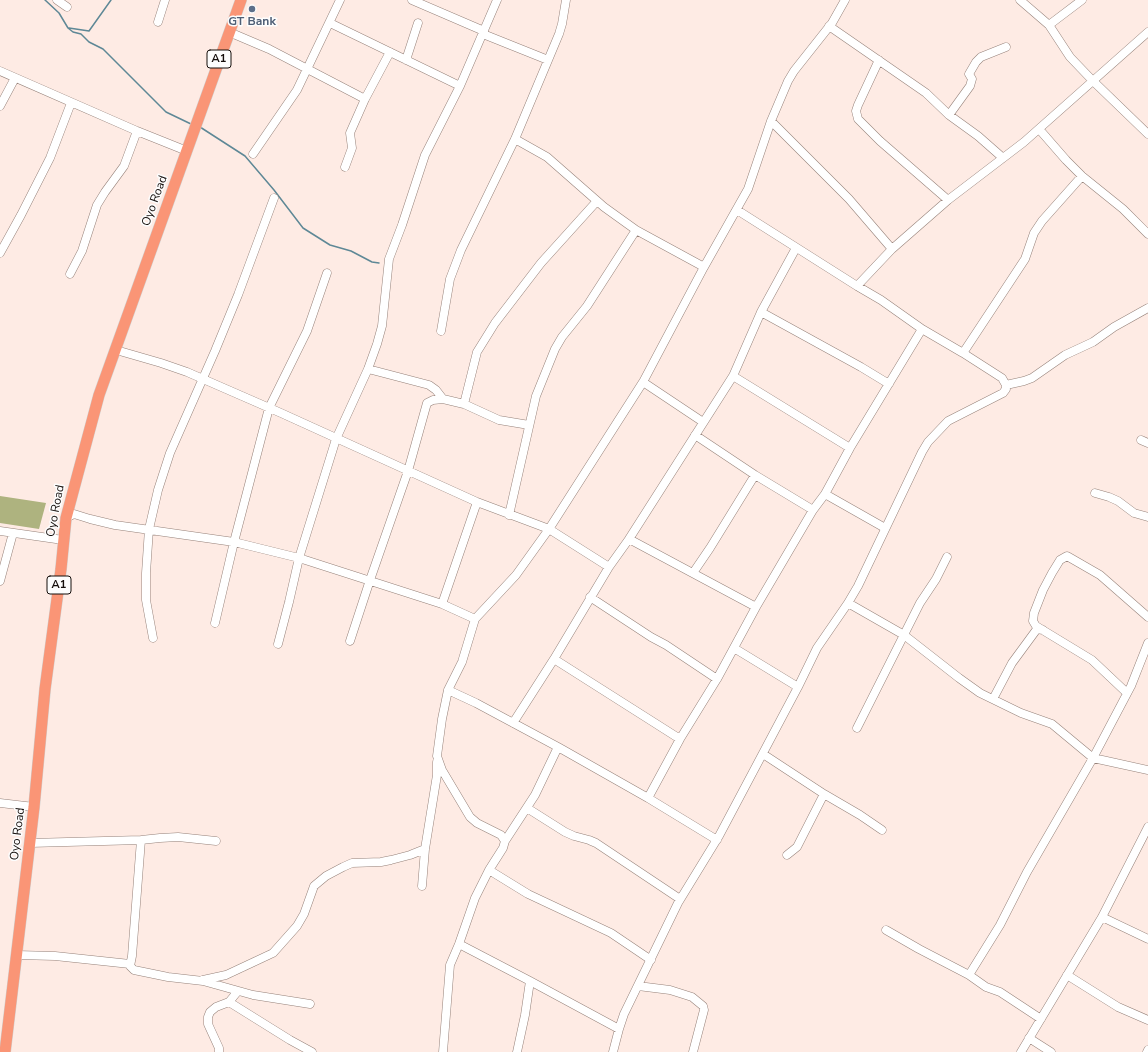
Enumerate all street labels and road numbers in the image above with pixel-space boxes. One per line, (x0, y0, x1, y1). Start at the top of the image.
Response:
road number: A1 (207, 50, 231, 68)
street label: Oyo Road (139, 174, 171, 228)
street label: Oyo Road (44, 484, 68, 538)
road number: A1 (47, 576, 71, 594)
street label: Oyo Road (8, 807, 28, 861)

